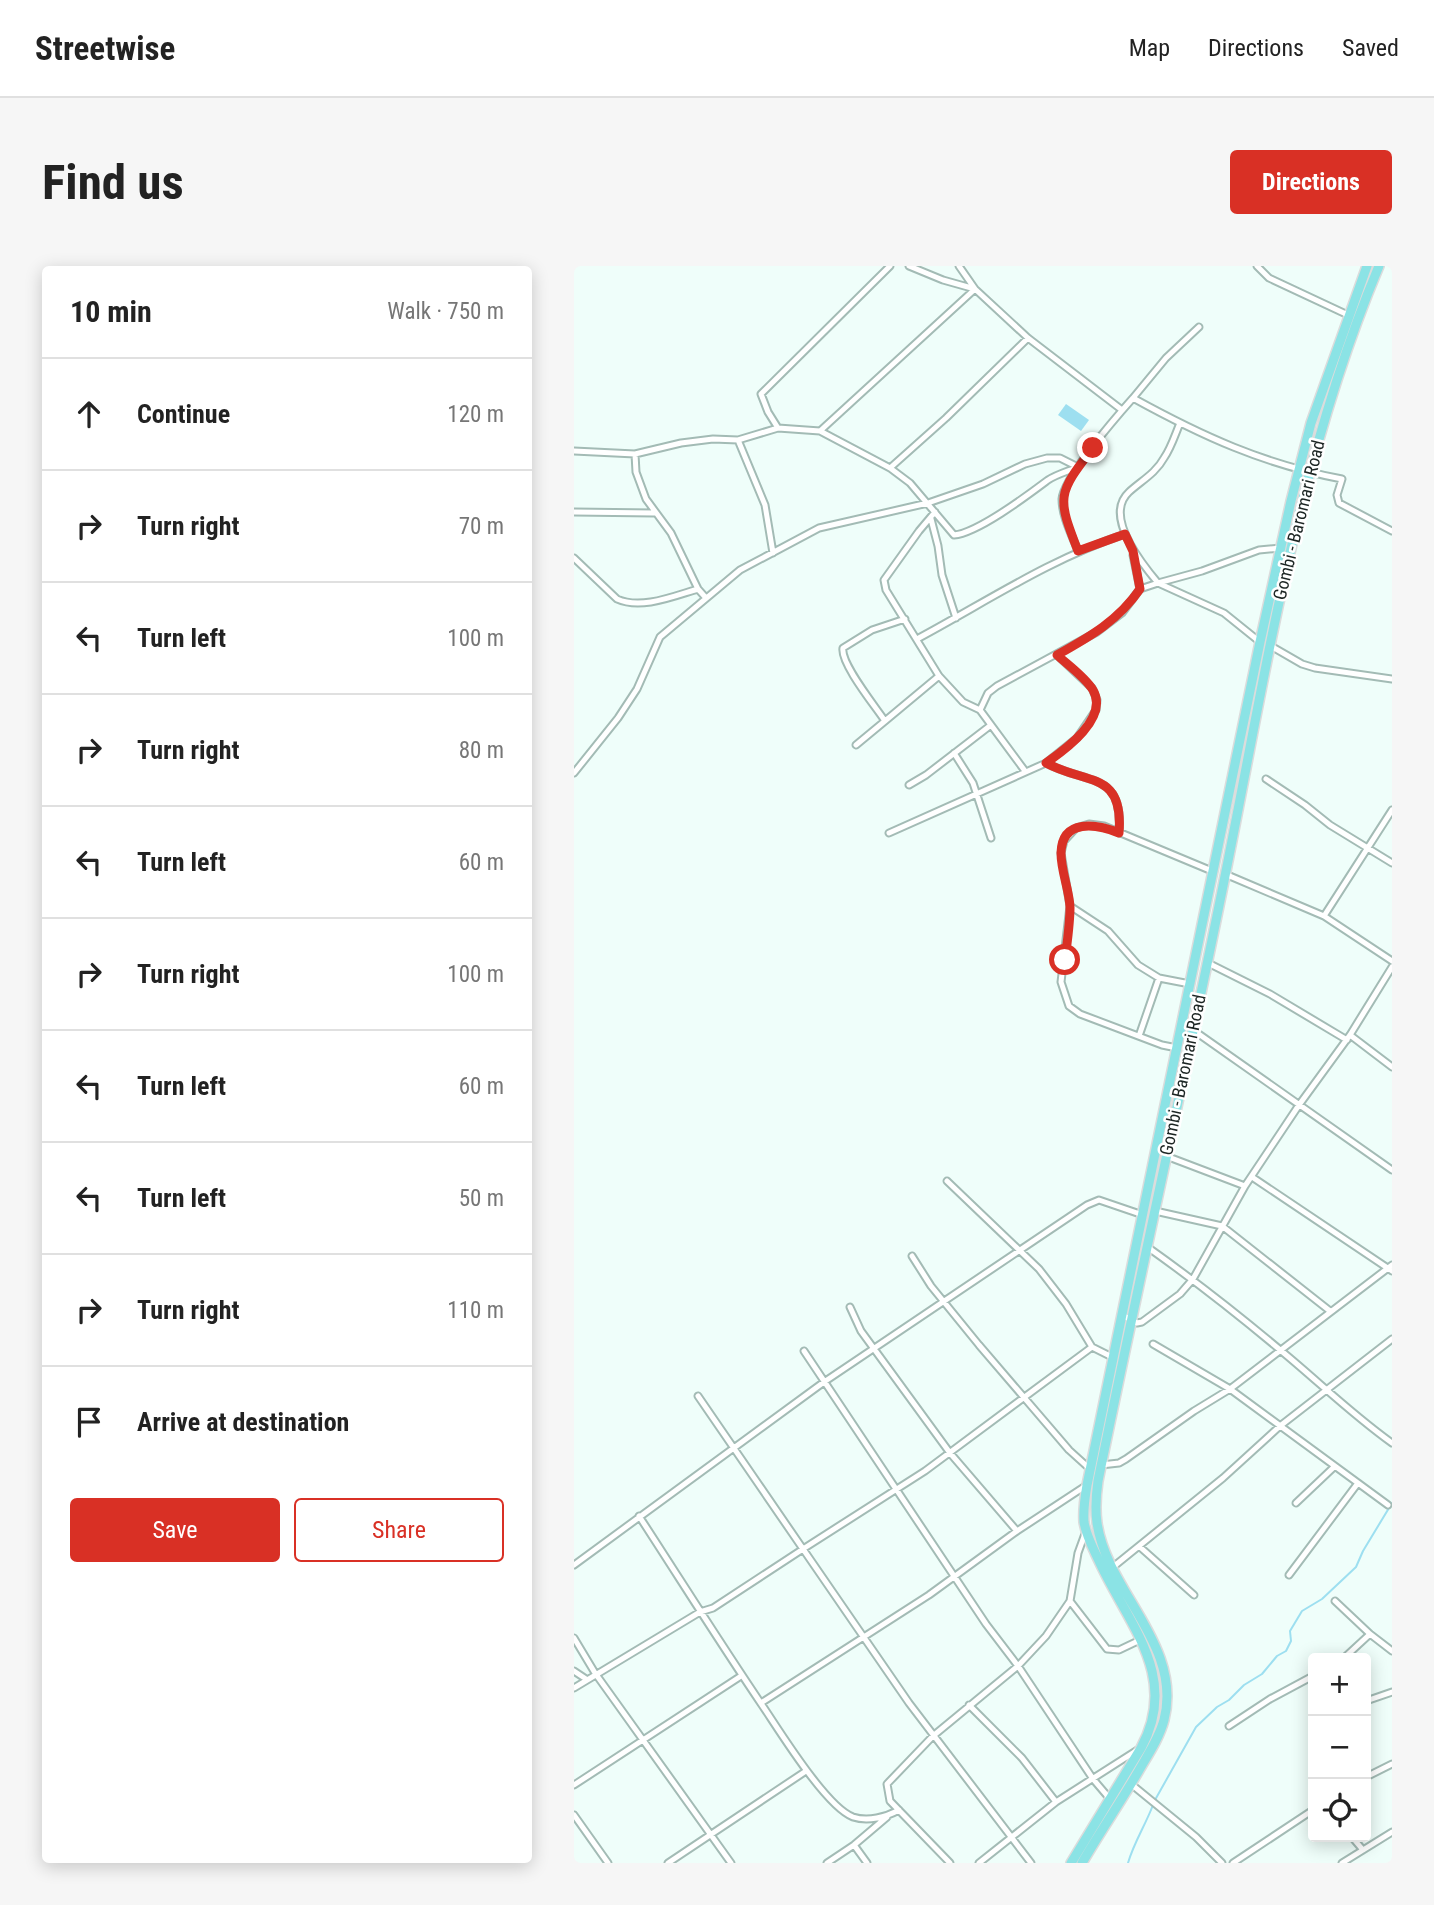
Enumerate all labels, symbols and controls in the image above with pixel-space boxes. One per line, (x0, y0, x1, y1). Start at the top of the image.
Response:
text: Streetwise (35, 29, 175, 68)
text: Map (1129, 34, 1170, 62)
text: Directions (1208, 34, 1304, 62)
text: Saved (1342, 34, 1399, 62)
button: Directions (1230, 150, 1392, 214)
text: Find us (42, 154, 184, 211)
text: 10 min (70, 294, 152, 329)
text: Walk · 750 m (387, 298, 504, 325)
icon: ahead (70, 395, 108, 433)
text: Continue (137, 399, 230, 429)
text: 120 m (447, 401, 504, 428)
route end (1077, 432, 1108, 463)
street label: Gombi - Baromari Road (1269, 438, 1329, 602)
icon: right (70, 507, 108, 545)
text: Turn right (137, 511, 239, 541)
text: 70 m (459, 513, 504, 540)
icon: left (70, 619, 108, 657)
text: Turn left (137, 623, 226, 653)
text: 100 m (447, 625, 504, 652)
icon: right (70, 731, 108, 769)
text: Turn right (137, 735, 239, 765)
text: 80 m (459, 737, 504, 764)
icon: left (70, 843, 108, 881)
text: Turn left (137, 847, 226, 877)
text: 60 m (459, 849, 504, 876)
route start (1049, 944, 1080, 975)
icon: right (70, 955, 108, 993)
text: Turn right (137, 959, 239, 989)
text: 100 m (447, 961, 504, 988)
street label: Gombi - Baromari Road (1155, 993, 1210, 1157)
icon: left (70, 1067, 108, 1105)
text: Turn left (137, 1071, 226, 1101)
text: 60 m (459, 1073, 504, 1100)
icon: left (70, 1179, 108, 1217)
text: Turn left (137, 1183, 226, 1213)
text: 50 m (459, 1185, 504, 1212)
icon: right (70, 1291, 108, 1329)
text: Turn right (137, 1295, 239, 1325)
text: 110 m (447, 1297, 504, 1324)
icon: arrive (70, 1403, 108, 1441)
text: Arrive at destination (137, 1407, 349, 1437)
button: Save (70, 1498, 280, 1562)
button: Share (294, 1498, 504, 1562)
map controls (1308, 1653, 1371, 1842)
button: + (1308, 1653, 1371, 1716)
button: − (1308, 1716, 1371, 1779)
button: locate (1308, 1779, 1371, 1842)

